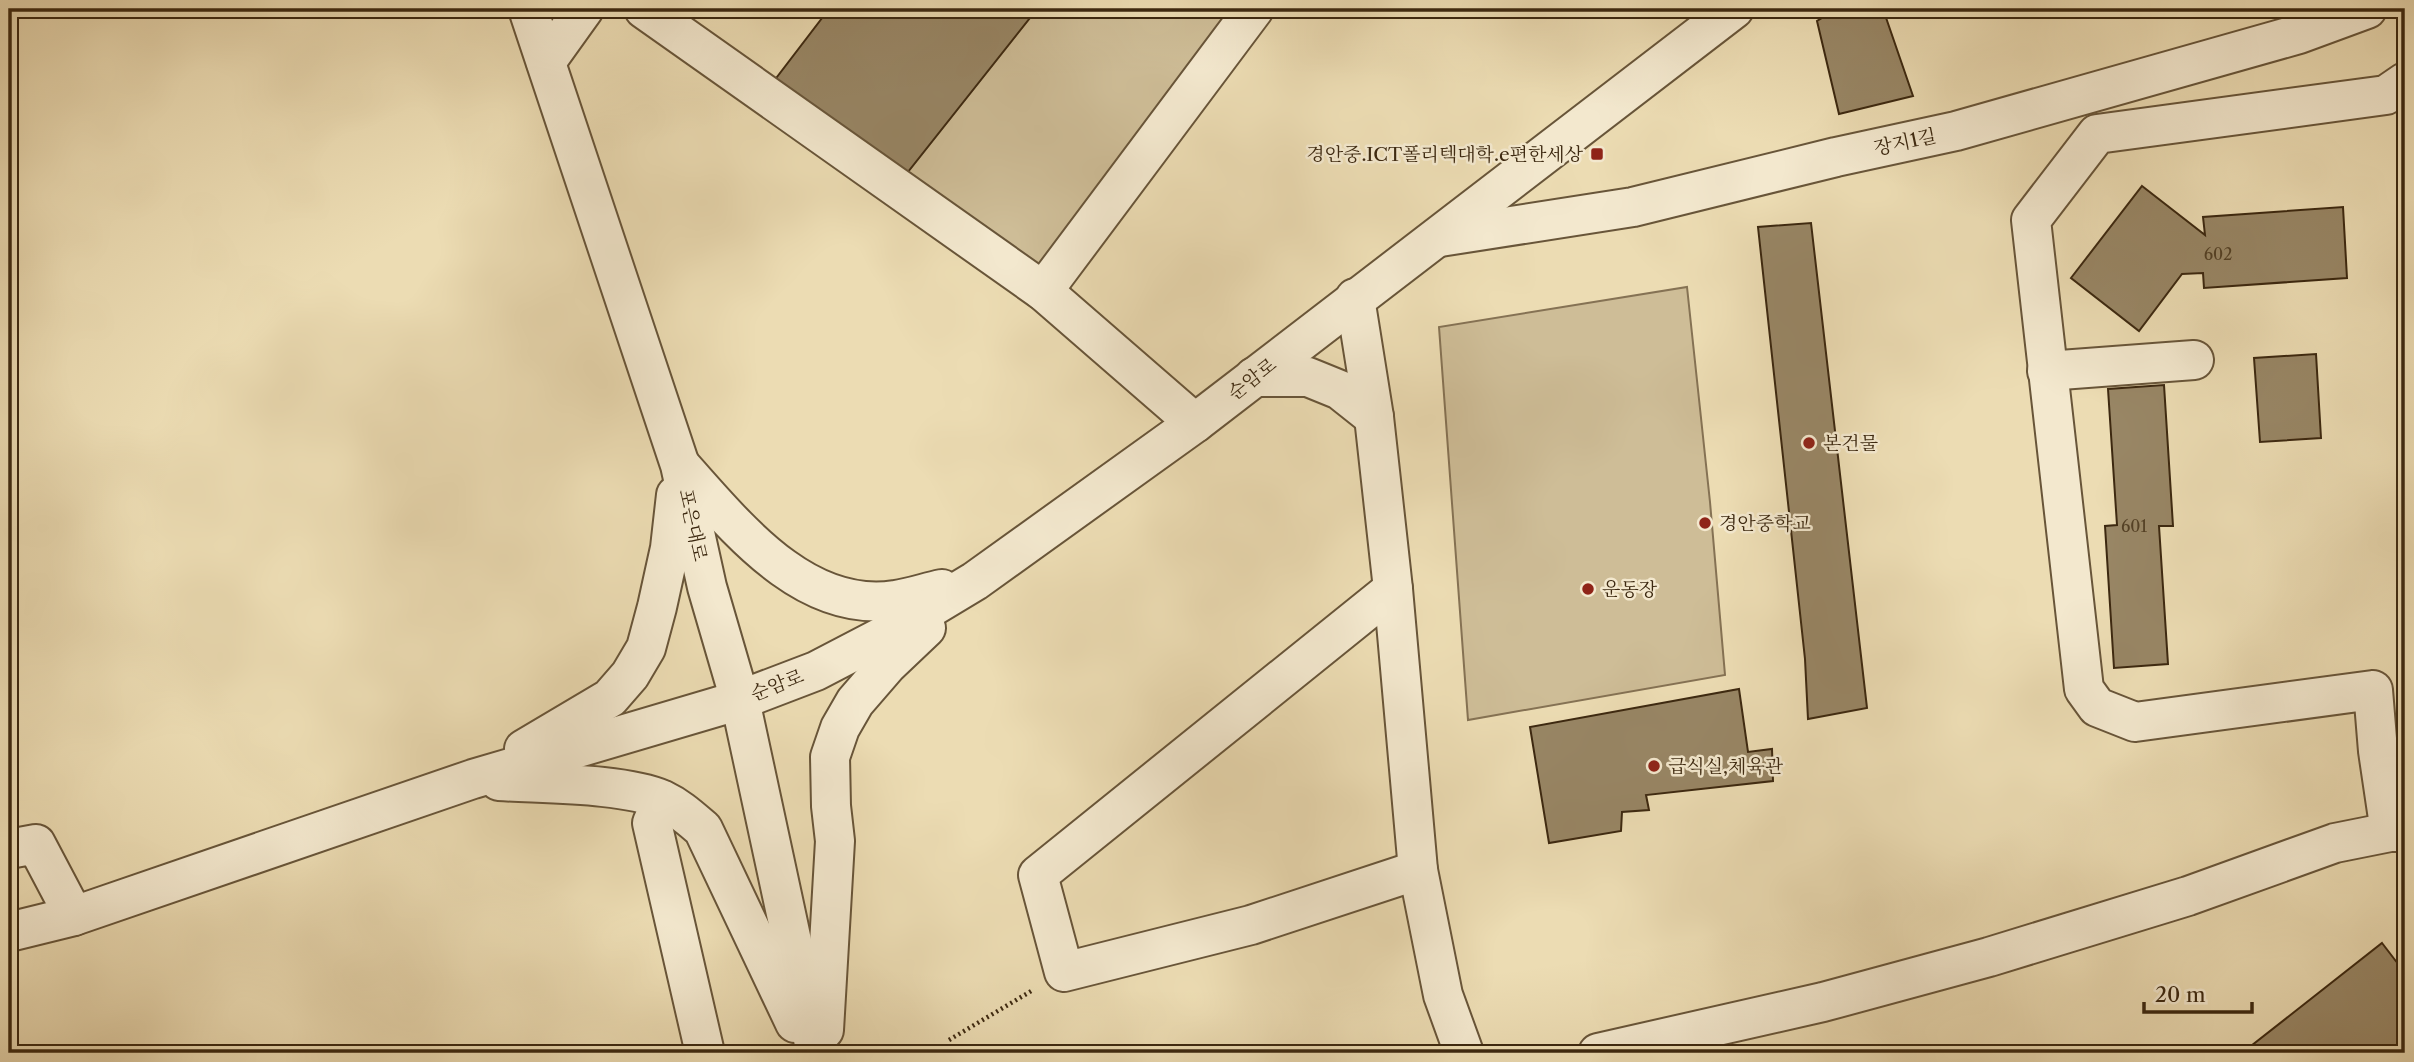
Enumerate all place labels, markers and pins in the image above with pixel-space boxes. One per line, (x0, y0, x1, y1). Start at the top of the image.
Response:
place label: 경안중.ICT폴리텍대학.e편한세상 (1306, 143, 1584, 166)
marker: 경안중.ICT폴리텍대학.e편한세상 (1589, 146, 1605, 162)
place label: 본건물 (1823, 432, 1878, 455)
marker: 본건물 (1801, 435, 1817, 451)
place label: 경안중학교 (1719, 512, 1811, 535)
marker: 경안중학교 (1697, 515, 1713, 531)
place label: 운동장 (1602, 578, 1658, 601)
marker: 운동장 (1580, 581, 1596, 597)
place label: 급식실,체육관 (1668, 755, 1784, 778)
marker: 급식실,체육관 (1646, 758, 1662, 774)

